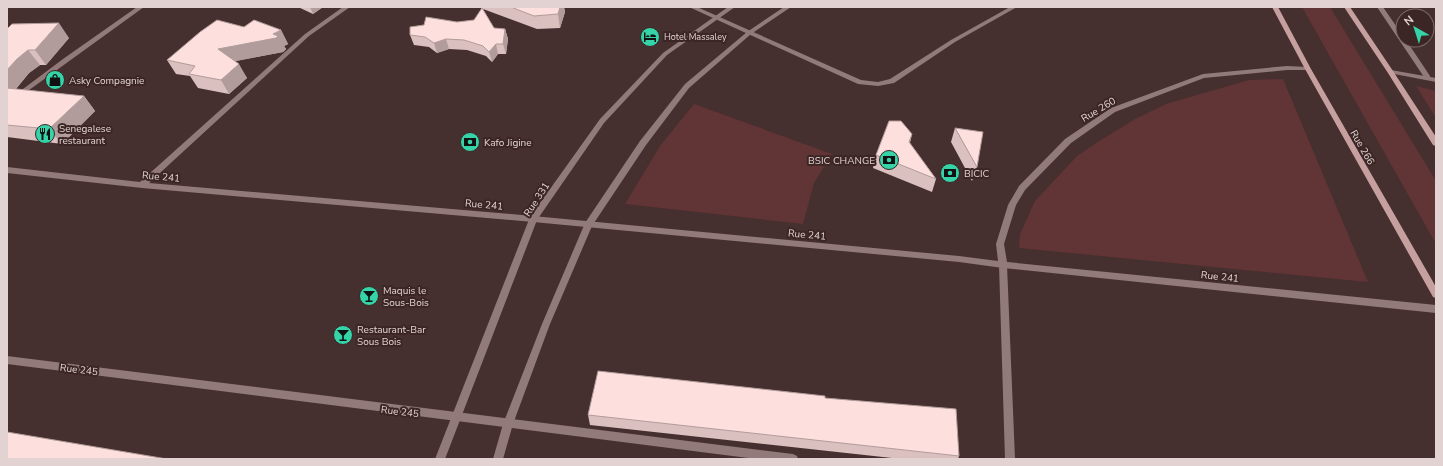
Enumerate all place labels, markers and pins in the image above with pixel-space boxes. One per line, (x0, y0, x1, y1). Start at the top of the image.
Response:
hotel icon: Hotel Massaley (639, 26, 661, 48)
place label: Hotel Massaley (664, 31, 727, 43)
shop icon: Asky Compagnie (44, 69, 66, 91)
place label: Asky Compagnie (69, 74, 144, 88)
place label: Senegalese restaurant (59, 122, 111, 148)
restaurant icon: Senegalese restaurant (34, 123, 56, 145)
bank icon: Kafo Jigine (459, 131, 481, 153)
place label: Kafo Jigine (484, 136, 532, 150)
bank icon: BSIC CHANGE (878, 149, 900, 171)
place label: BSIC CHANGE (808, 154, 875, 168)
bank icon: BICIC (939, 162, 961, 184)
place label: BICIC (964, 167, 990, 181)
place label: Maquis le Sous-Bois (383, 284, 429, 310)
bar icon: Maquis le Sous-Bois (358, 285, 380, 307)
place label: Restaurant-Bar Sous Bois (357, 323, 426, 349)
bar icon: Restaurant-Bar Sous Bois (332, 324, 354, 346)

